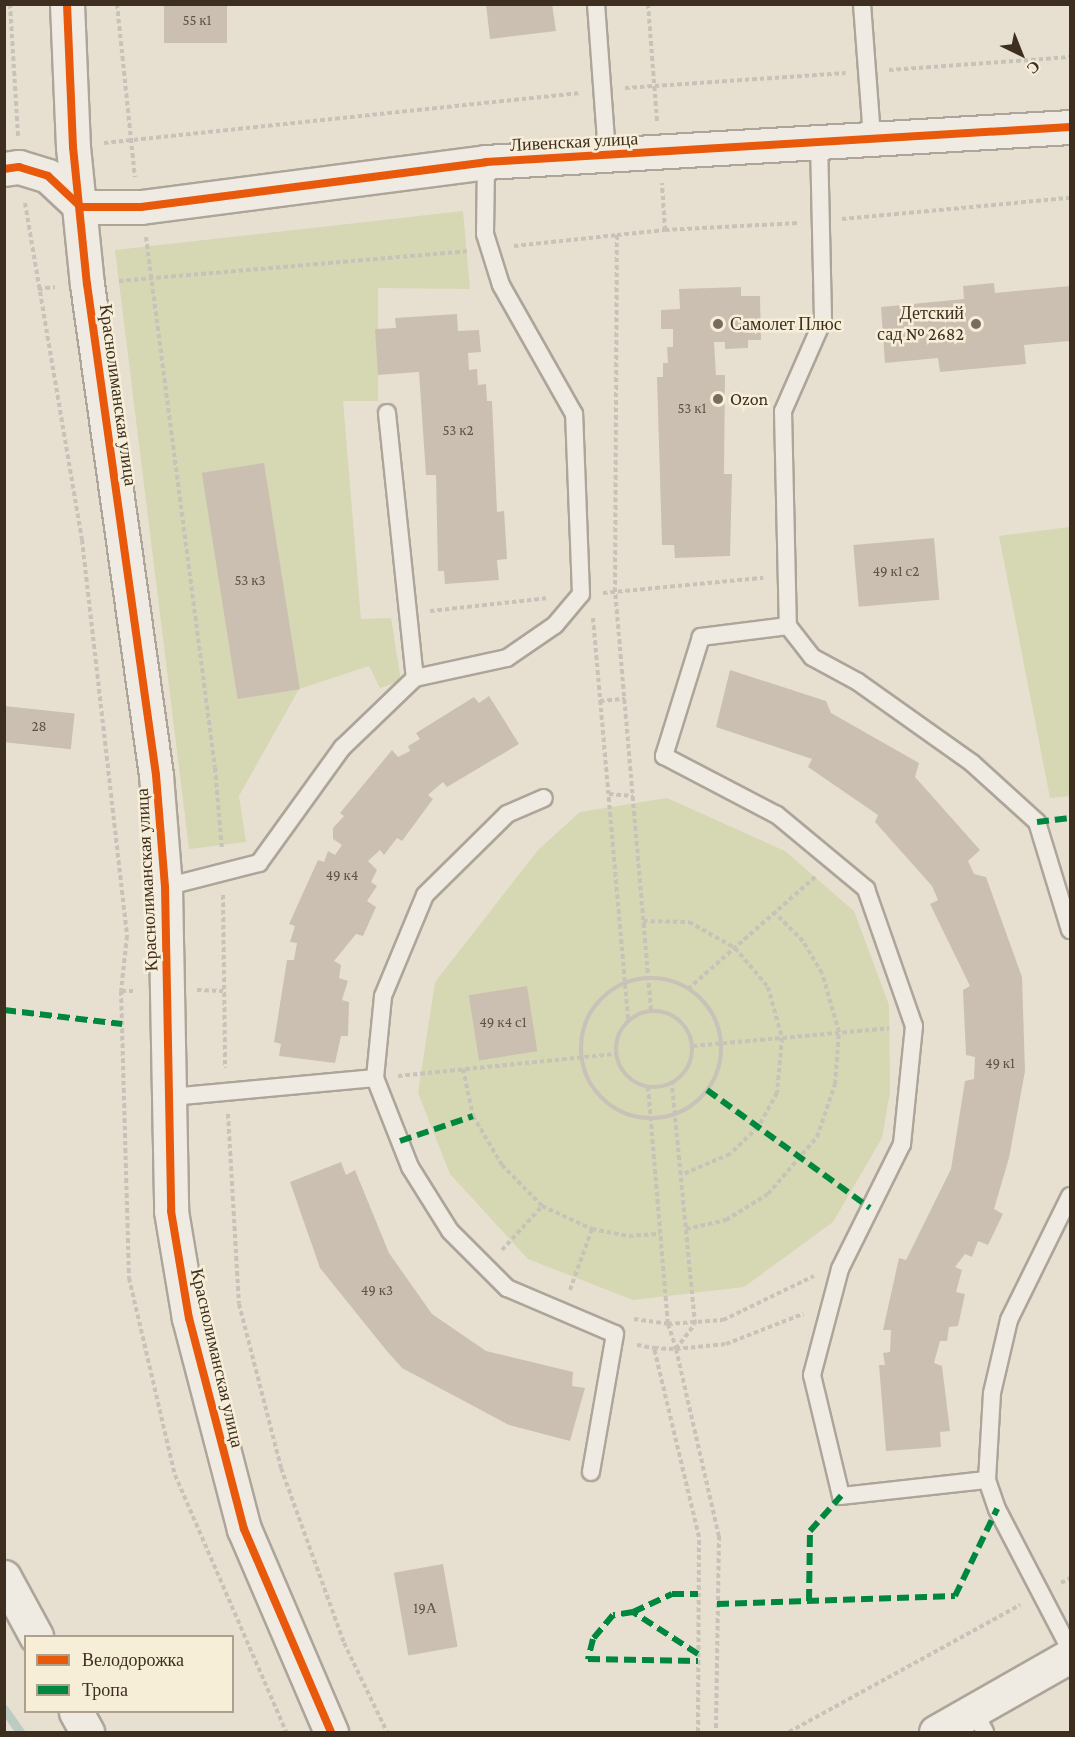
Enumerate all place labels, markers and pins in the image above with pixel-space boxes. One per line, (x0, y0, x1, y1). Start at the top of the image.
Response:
place label: Детский сад № 2682 (877, 303, 964, 346)
place label: Самолет Плюс (730, 313, 842, 335)
marker: Самолет Плюс (711, 317, 725, 331)
marker: Детский сад № 2682 (969, 317, 983, 331)
place label: Ozon (730, 388, 768, 410)
marker: Ozon (711, 392, 725, 406)

